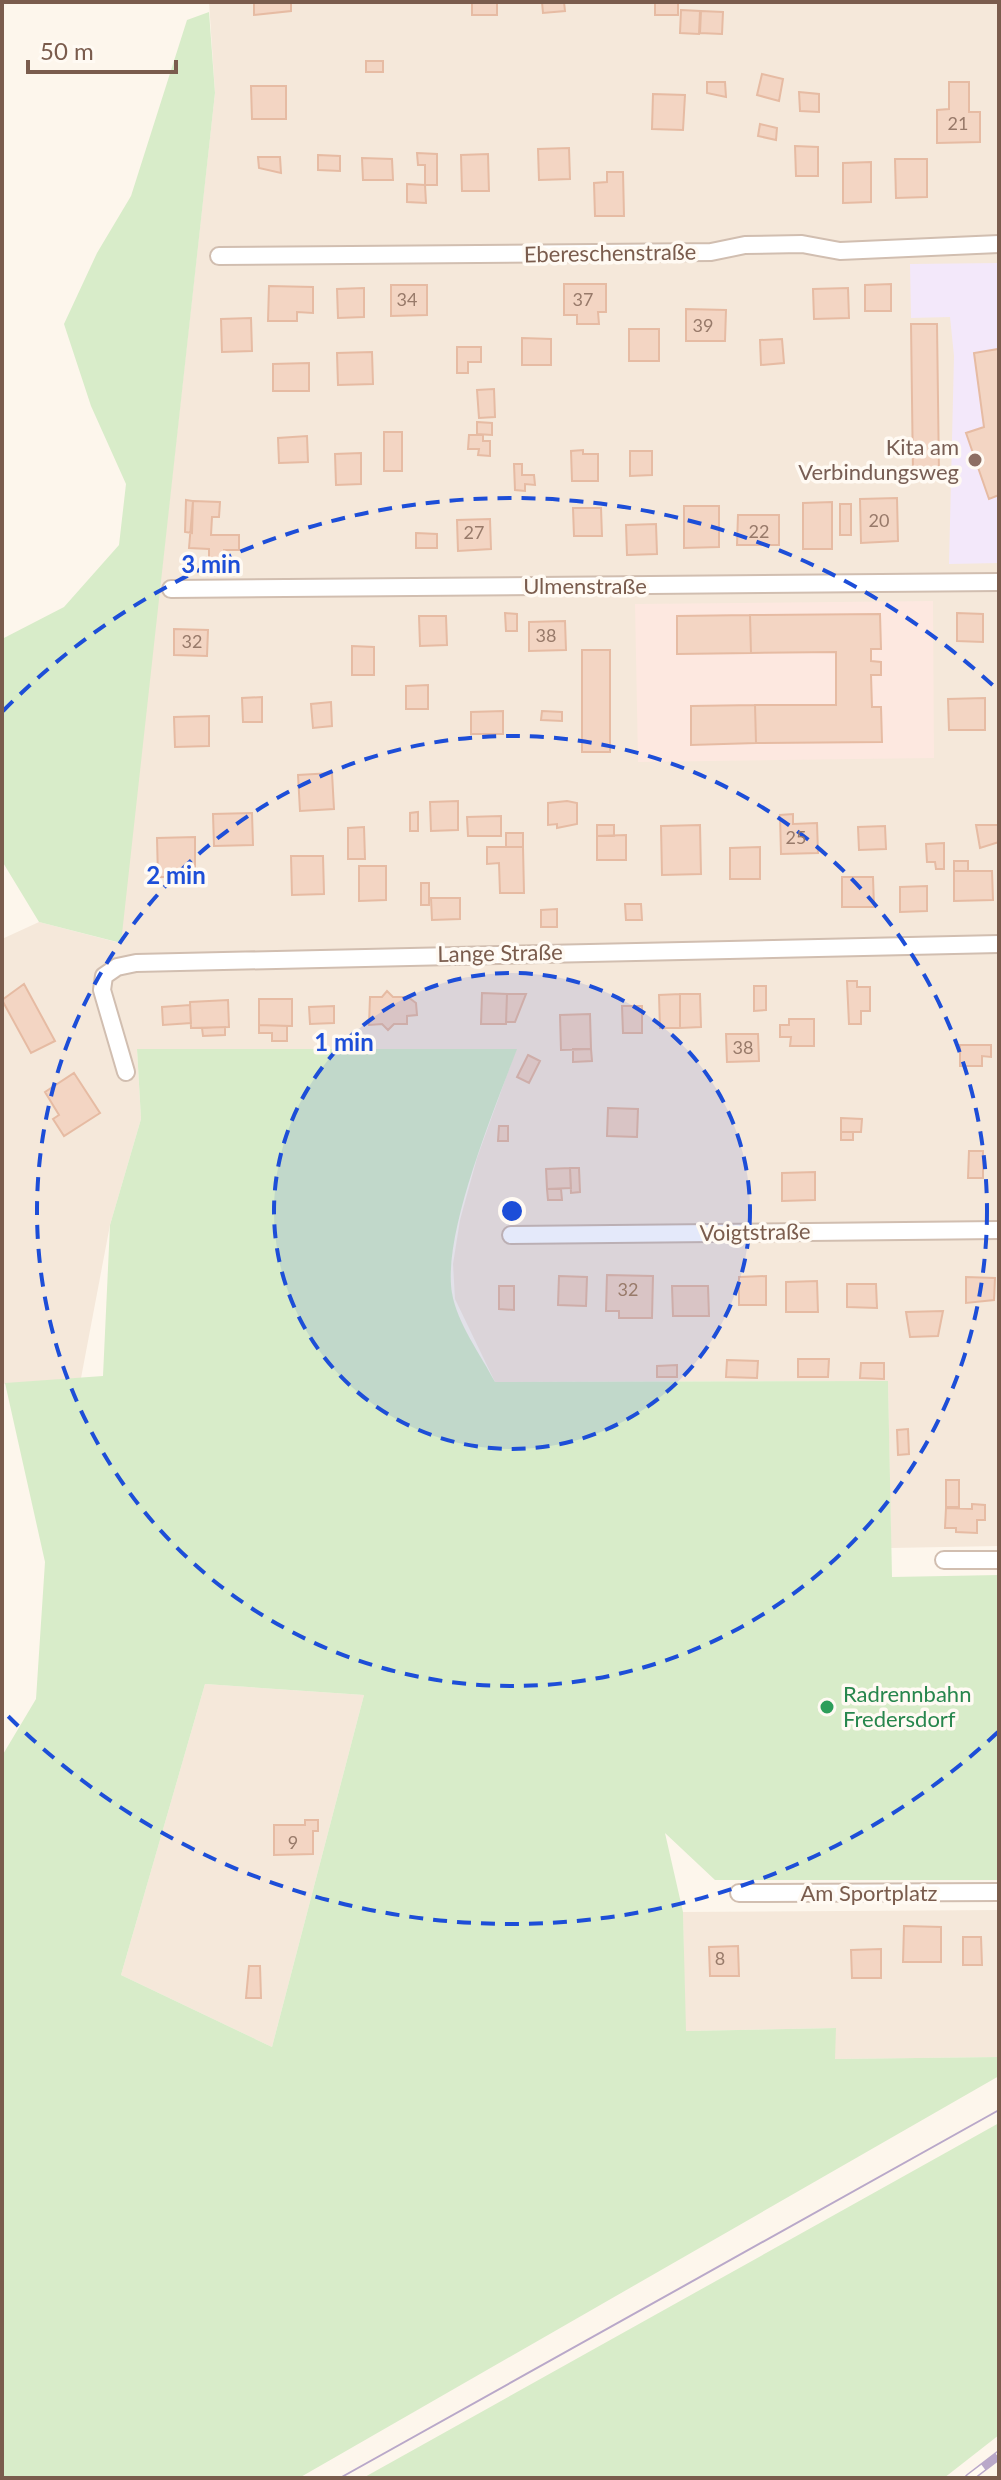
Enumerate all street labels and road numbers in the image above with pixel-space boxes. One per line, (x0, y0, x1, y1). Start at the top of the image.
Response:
street label: Ebereschenstraße (524, 237, 696, 268)
street label: Ulmenstraße (523, 572, 647, 599)
street label: Lange Straße (437, 938, 563, 967)
street label: Voigtstraße (699, 1217, 811, 1246)
street label: Am Sportplatz (800, 1879, 938, 1906)

